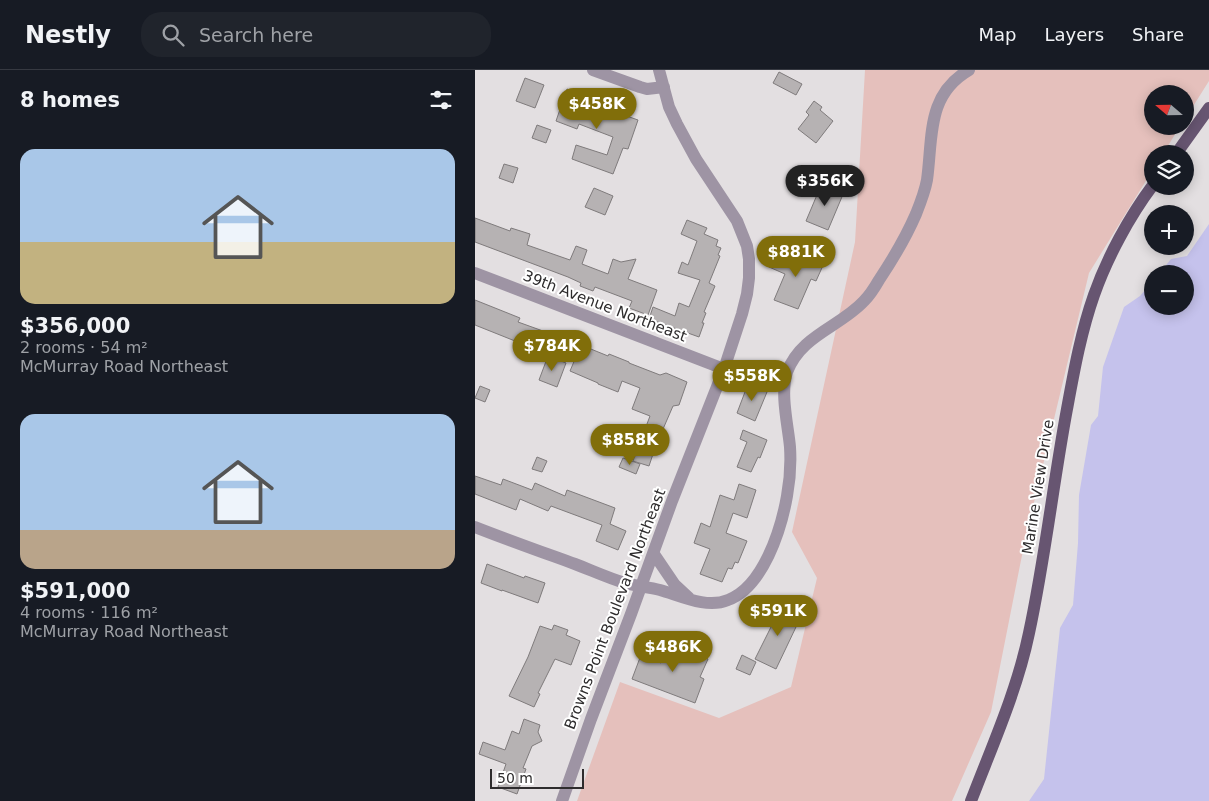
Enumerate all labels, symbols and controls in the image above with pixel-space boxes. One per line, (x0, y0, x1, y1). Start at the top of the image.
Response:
search box (141, 12, 491, 57)
text: Nestly (25, 21, 111, 49)
icon: search (159, 21, 187, 49)
text: Search here (199, 24, 313, 46)
text: Map (978, 24, 1016, 45)
text: Layers (1044, 24, 1104, 45)
text: Share (1132, 24, 1184, 45)
north arrow (1144, 85, 1194, 135)
map controls (1144, 85, 1194, 315)
icon: filters (427, 86, 455, 114)
text: 8 homes (20, 88, 120, 112)
pin: $458K (562, 88, 632, 130)
text: $458K (569, 94, 625, 113)
button: layers (1144, 145, 1194, 195)
pin: $356K (790, 164, 860, 207)
text: $356K (797, 171, 853, 190)
icon: home (193, 182, 283, 272)
button: + (1144, 205, 1194, 255)
pin: $881K (761, 236, 831, 278)
text: $881K (768, 242, 824, 261)
button: − (1144, 265, 1194, 315)
street label: 39th Avenue Northeast (521, 266, 689, 346)
text: $356,000 (20, 314, 130, 338)
pin: $784K (517, 330, 587, 372)
text: $784K (524, 336, 580, 355)
text: 2 rooms · 54 m² (20, 338, 148, 357)
text: McMurray Road Northeast (20, 357, 228, 376)
pin: $558K (717, 360, 787, 402)
text: $558K (724, 366, 780, 385)
street label: Marine View Drive (1018, 418, 1058, 556)
pin: $858K (595, 424, 665, 466)
text: $858K (602, 430, 658, 449)
icon: home (193, 447, 283, 537)
street label: Browns Point Boulevard Northeast (561, 486, 669, 732)
text: $591,000 (20, 579, 130, 603)
pin: $591K (743, 594, 813, 637)
text: $591K (750, 601, 806, 620)
text: 4 rooms · 116 m² (20, 603, 158, 622)
text: McMurray Road Northeast (20, 622, 228, 641)
pin: $486K (638, 630, 708, 673)
text: $486K (645, 637, 701, 656)
scale bar (490, 766, 584, 789)
text: 50 m (497, 770, 533, 786)

